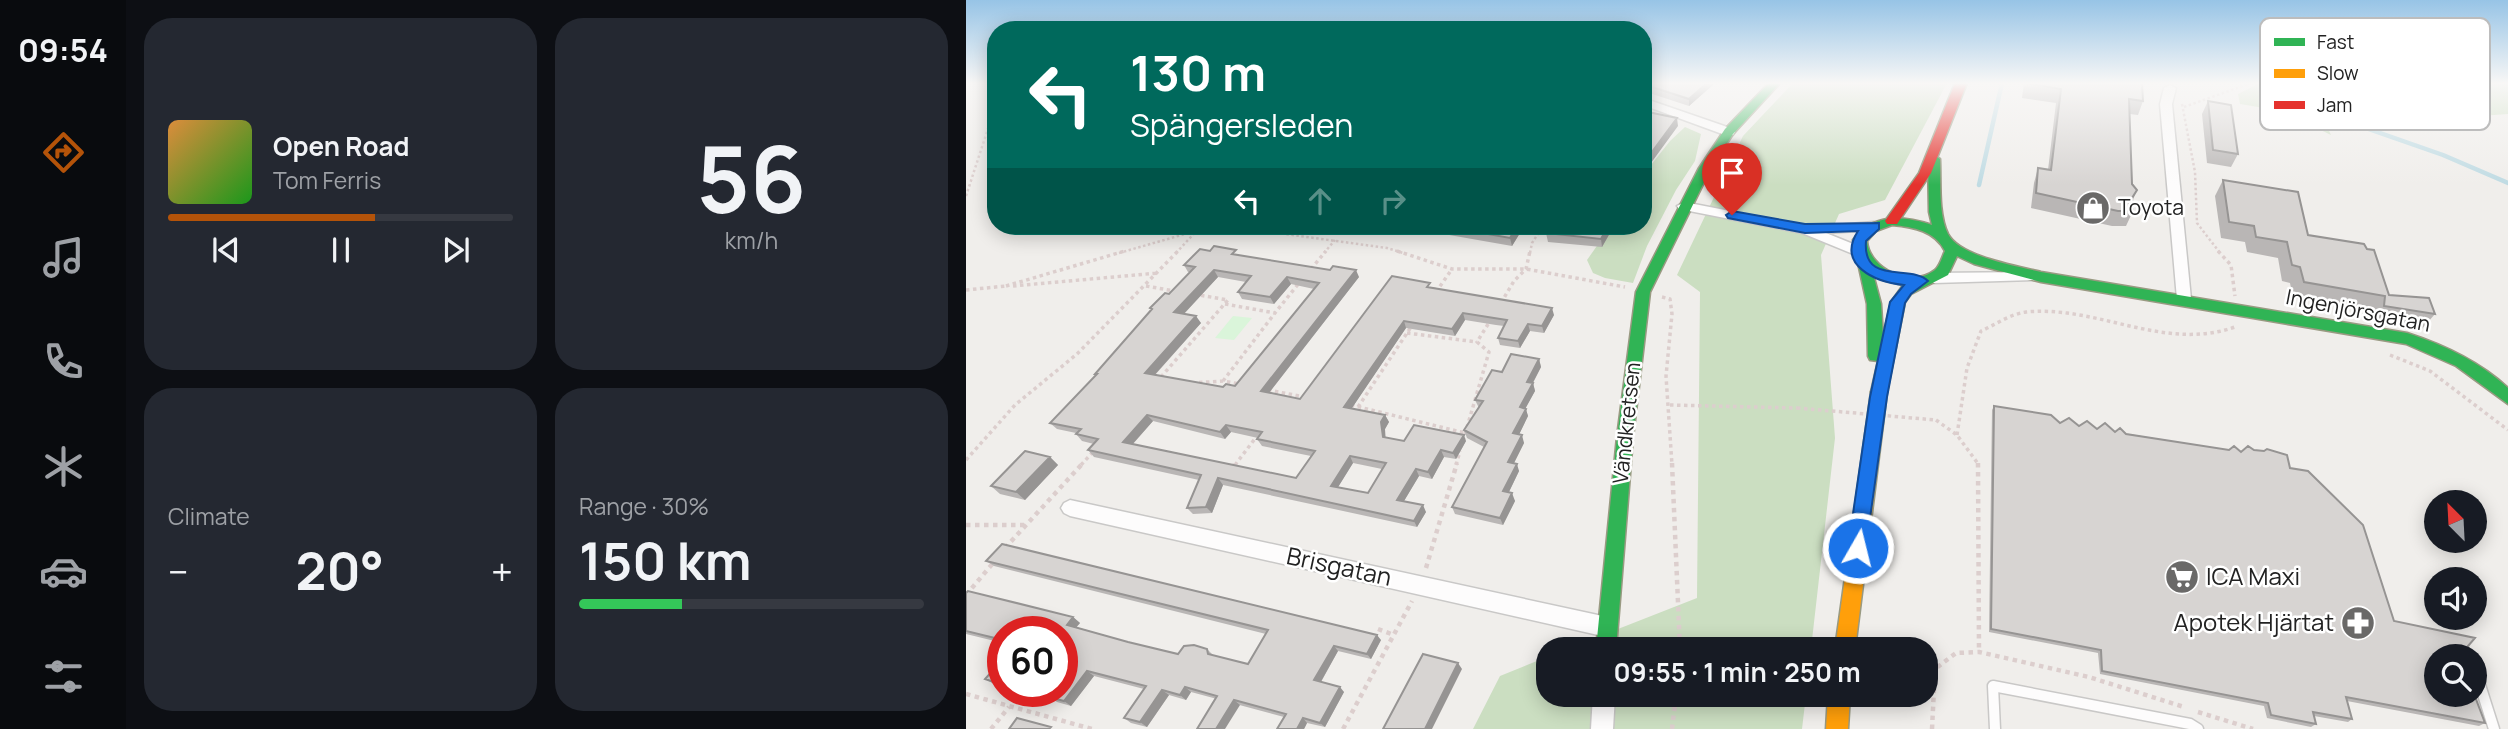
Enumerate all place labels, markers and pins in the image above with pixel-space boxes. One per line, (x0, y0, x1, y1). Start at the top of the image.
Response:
pin (1702, 143, 1762, 215)
shop icon: Toyota (2074, 189, 2112, 227)
place label: Toyota (2118, 193, 2184, 221)
supermarket icon: ICA Maxi (2163, 558, 2201, 596)
place label: ICA Maxi (2206, 559, 2300, 592)
pharmacy icon: Apotek Hjärtat (2339, 604, 2377, 642)
place label: Apotek Hjärtat (2174, 605, 2334, 638)

